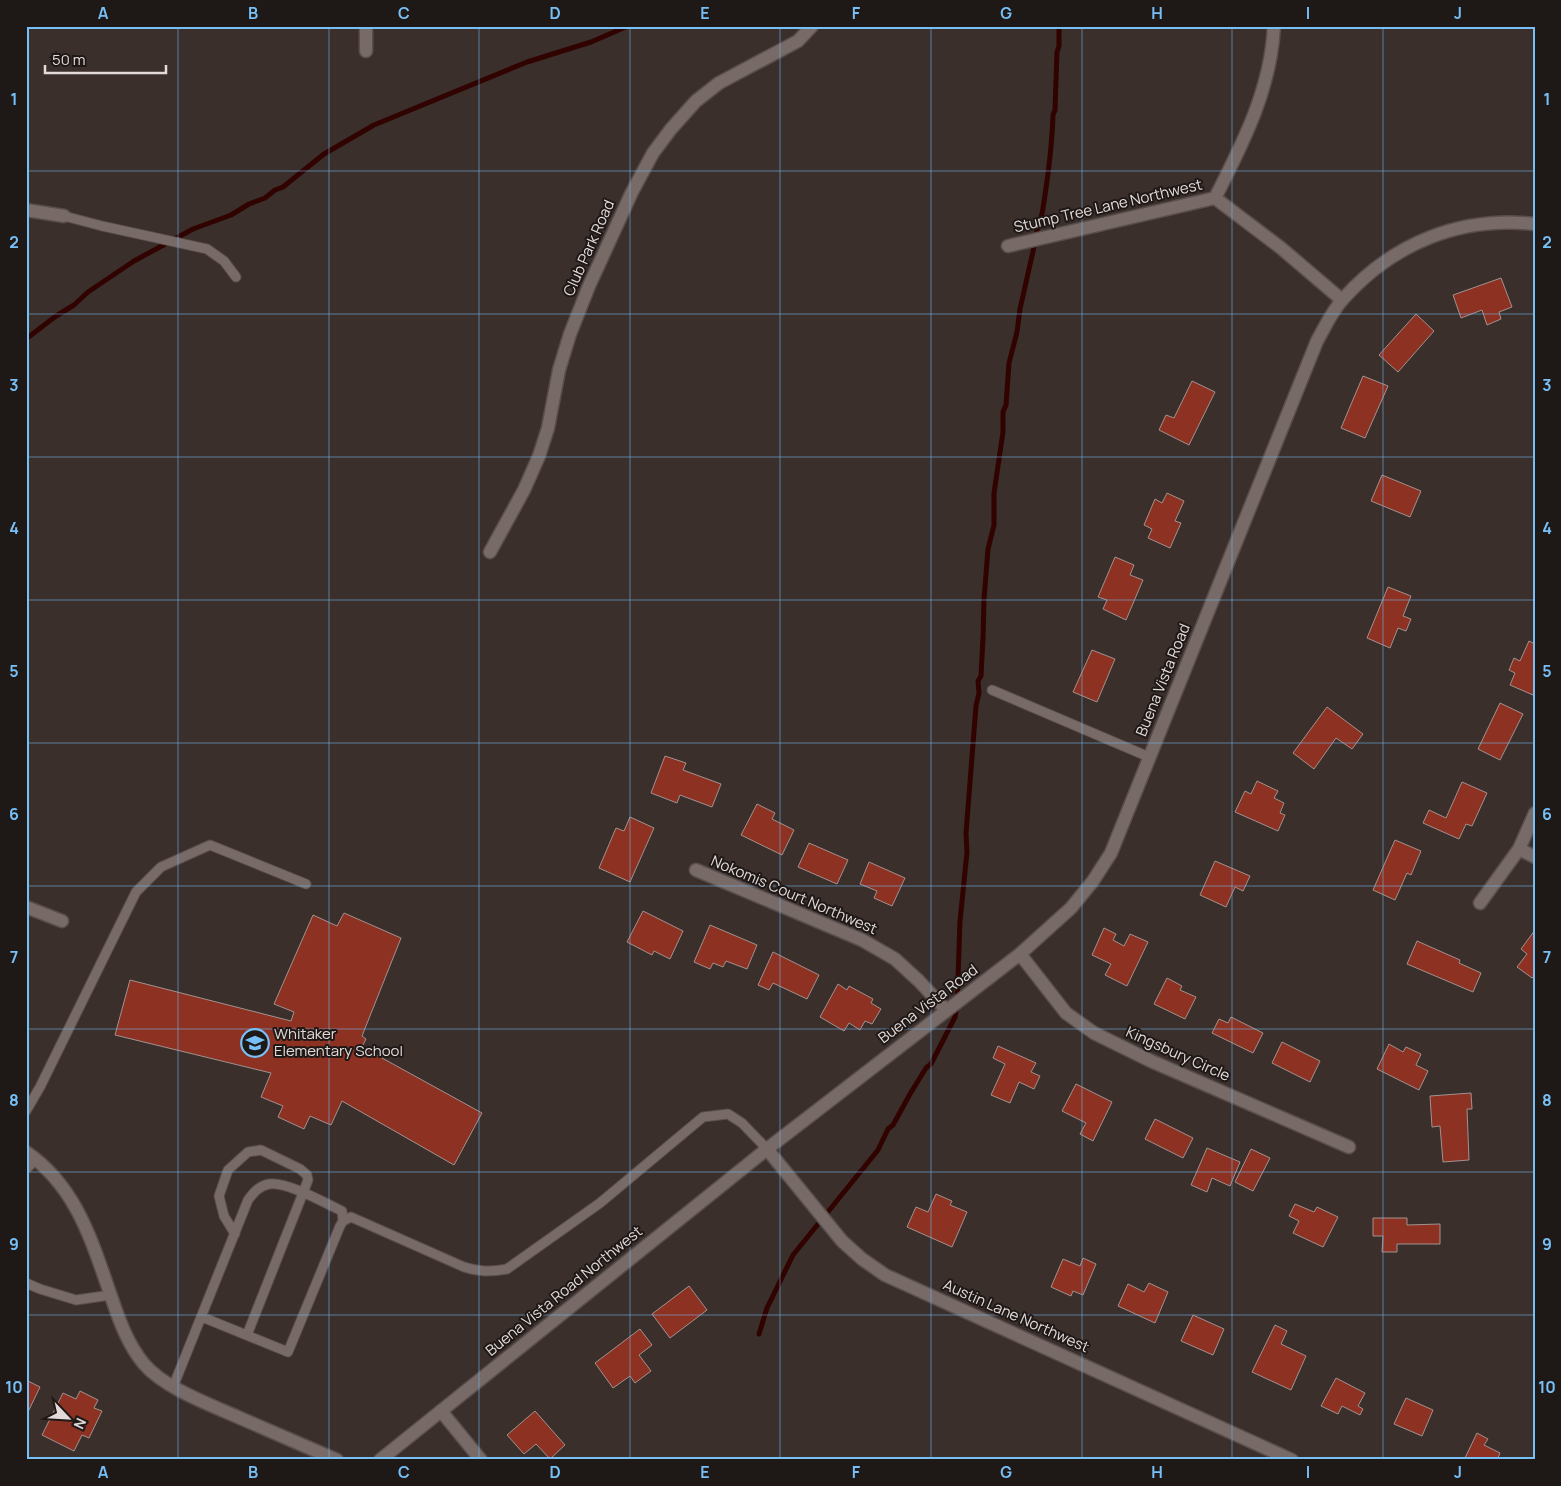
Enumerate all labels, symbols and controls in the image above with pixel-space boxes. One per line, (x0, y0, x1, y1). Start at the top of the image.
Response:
text: A (98, 2, 109, 24)
text: B (248, 2, 258, 24)
text: C (398, 2, 410, 24)
text: D (549, 2, 561, 24)
text: E (700, 2, 710, 24)
text: F (852, 2, 861, 24)
text: G (1000, 2, 1012, 24)
text: H (1151, 2, 1163, 24)
text: I (1306, 2, 1310, 24)
text: J (1454, 2, 1462, 24)
scale bar (45, 42, 166, 74)
text: 50 m (52, 49, 86, 70)
text: 1 (10, 88, 18, 110)
text: 1 (1543, 88, 1551, 110)
street label: Stump Tree Lane Northwest (1012, 174, 1204, 237)
street label: Club Park Road (558, 196, 619, 299)
text: 2 (9, 231, 19, 253)
text: 2 (1542, 231, 1552, 253)
text: 3 (9, 374, 19, 396)
text: 3 (1542, 374, 1552, 396)
text: 4 (9, 517, 19, 539)
text: 4 (1542, 517, 1552, 539)
street label: Buena Vista Road (1130, 620, 1195, 739)
text: 5 (9, 660, 19, 682)
text: 5 (1542, 660, 1552, 682)
text: 6 (9, 803, 19, 825)
text: 6 (1542, 803, 1552, 825)
street label: Nokomis Court Northwest (708, 850, 881, 939)
text: 7 (10, 946, 18, 968)
text: 7 (1543, 946, 1551, 968)
street label: Buena Vista Road (873, 959, 982, 1048)
street label: Kingsbury Circle (1123, 1021, 1234, 1086)
place label: Whitaker Elementary School (274, 1023, 403, 1061)
school or university icon: Whitaker Elementary School (240, 1028, 270, 1058)
text: 8 (9, 1089, 19, 1111)
text: 8 (1542, 1089, 1552, 1111)
street label: Buena Vista Road Northwest (481, 1221, 647, 1361)
text: 9 (9, 1233, 19, 1255)
text: 9 (1542, 1233, 1552, 1255)
street label: Austin Lane Northwest (940, 1274, 1092, 1357)
text: 10 (5, 1376, 23, 1398)
text: 10 (1538, 1376, 1556, 1398)
north arrow (42, 1394, 92, 1444)
text: N (69, 1415, 91, 1432)
text: A (98, 1461, 109, 1483)
text: B (248, 1461, 258, 1483)
text: C (398, 1461, 410, 1483)
text: D (549, 1461, 561, 1483)
text: E (700, 1461, 710, 1483)
text: F (852, 1461, 861, 1483)
text: G (1000, 1461, 1012, 1483)
text: H (1151, 1461, 1163, 1483)
text: I (1306, 1461, 1310, 1483)
text: J (1454, 1461, 1462, 1483)

